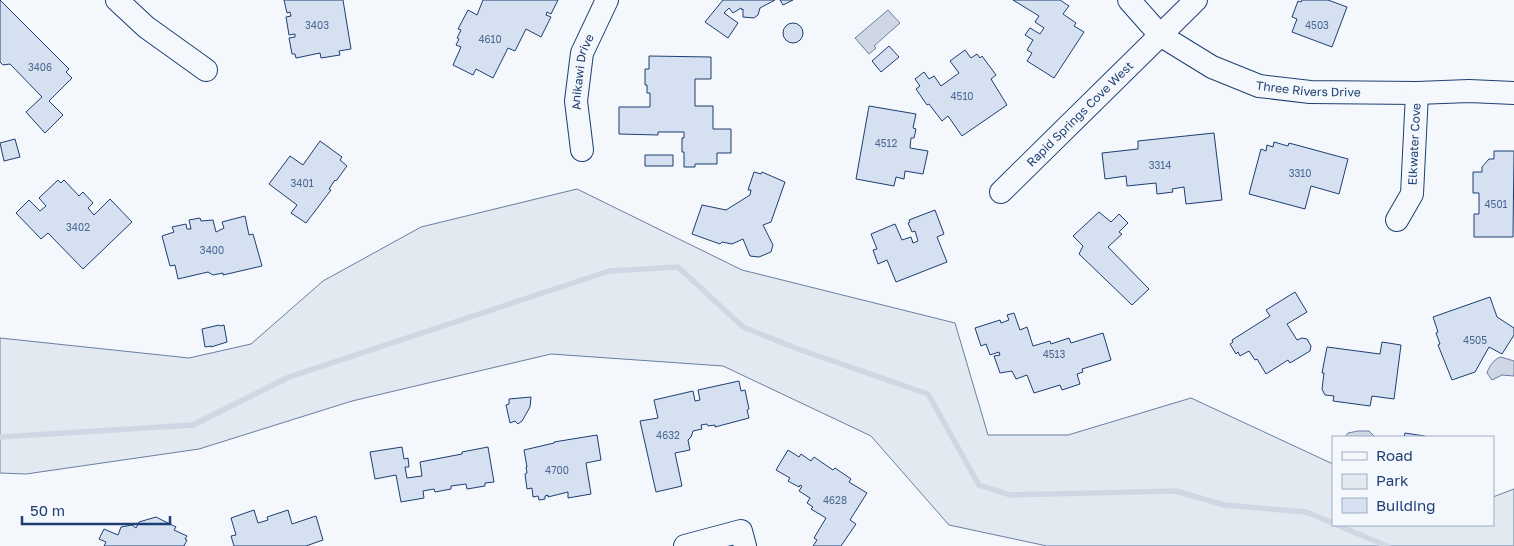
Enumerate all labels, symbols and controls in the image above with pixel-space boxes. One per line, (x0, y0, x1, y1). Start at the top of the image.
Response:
house number: 3403 (305, 19, 329, 31)
house number: 4503 (1305, 19, 1329, 31)
street label: Anikawi Drive (568, 31, 597, 111)
house number: 4610 (478, 33, 502, 45)
street label: Rapid Springs Cove West (1023, 58, 1136, 170)
house number: 3406 (28, 61, 52, 73)
street label: Three Rivers Drive (1255, 78, 1361, 99)
house number: 4510 (951, 90, 973, 102)
street label: Elkwater Cove (1404, 103, 1423, 186)
house number: 4512 (875, 137, 897, 149)
house number: 3314 (1149, 159, 1171, 171)
house number: 3310 (1289, 167, 1311, 179)
house number: 3401 (291, 177, 314, 189)
house number: 4501 (1485, 198, 1508, 210)
house number: 3402 (66, 221, 90, 233)
house number: 3400 (200, 244, 224, 256)
house number: 4505 (1463, 334, 1487, 346)
house number: 4513 (1043, 348, 1065, 360)
house number: 4632 (656, 429, 680, 441)
legend (1332, 436, 1494, 526)
text: Road (1376, 446, 1413, 464)
house number: 4700 (545, 464, 569, 476)
text: Park (1376, 471, 1409, 489)
scale bar (22, 494, 170, 526)
house number: 4628 (823, 494, 847, 506)
text: Building (1376, 496, 1436, 514)
text: 50 m (30, 501, 65, 519)

